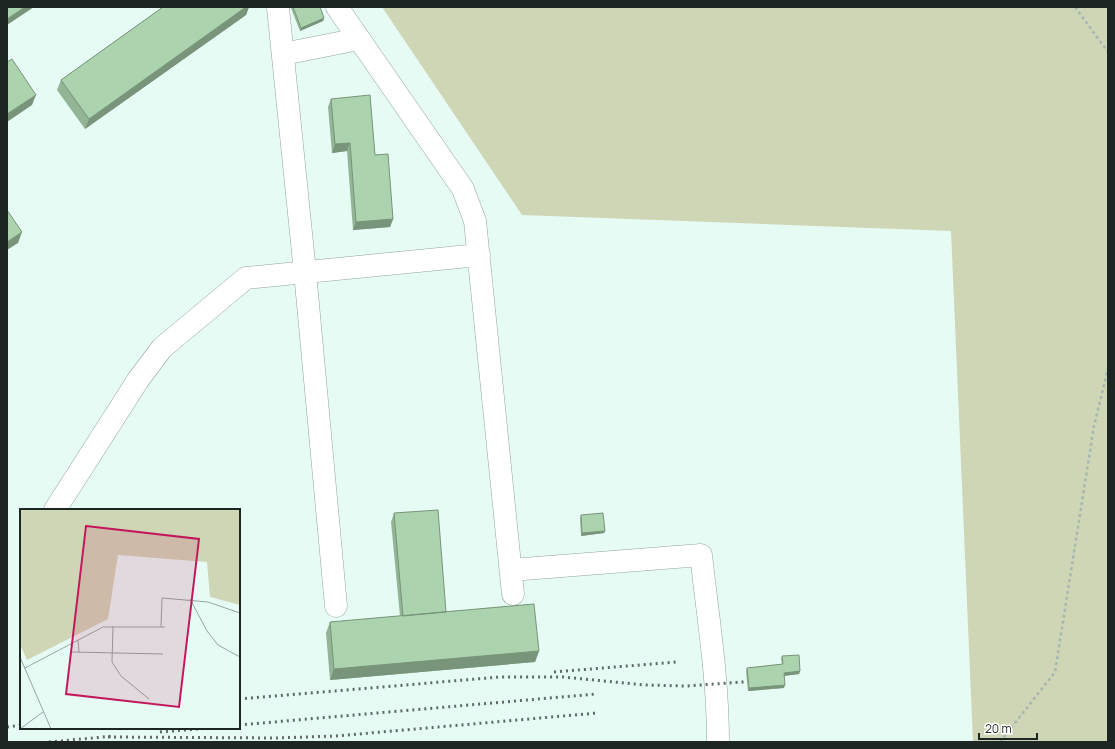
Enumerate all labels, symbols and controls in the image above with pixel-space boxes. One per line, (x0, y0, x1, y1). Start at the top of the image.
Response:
inset map (20, 509, 240, 729)
scale bar (979, 715, 1037, 741)
text: 20 m (985, 720, 1012, 737)

